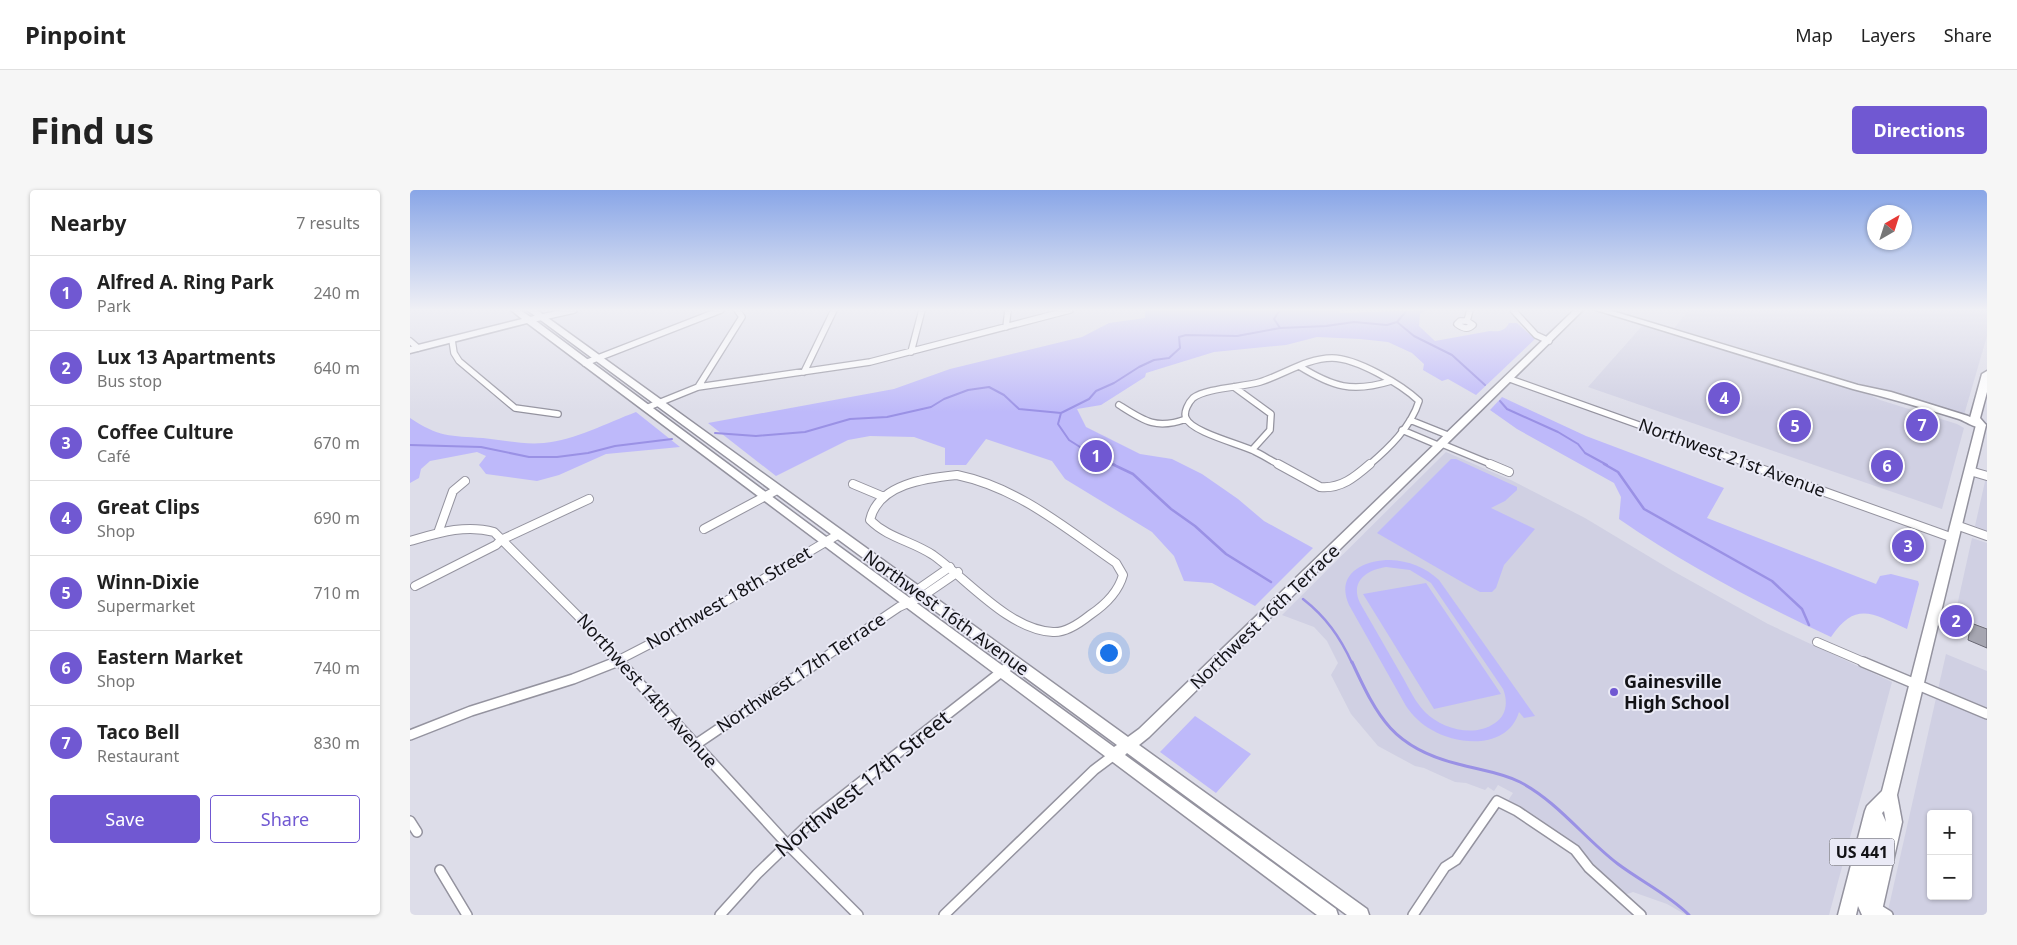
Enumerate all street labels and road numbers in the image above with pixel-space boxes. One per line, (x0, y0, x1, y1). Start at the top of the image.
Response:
street label: Northwest 21st Avenue (1636, 412, 1829, 502)
street label: Northwest 16th Terrace (1184, 539, 1344, 694)
street label: Northwest 18th Street (642, 540, 816, 654)
street label: Northwest 16th Avenue (859, 544, 1034, 681)
street label: Northwest 17th Terrace (711, 607, 890, 738)
street label: Northwest 14th Avenue (572, 608, 724, 773)
street label: Northwest 17th Street (769, 703, 956, 863)
road number: US 441 (1830, 839, 1894, 866)

